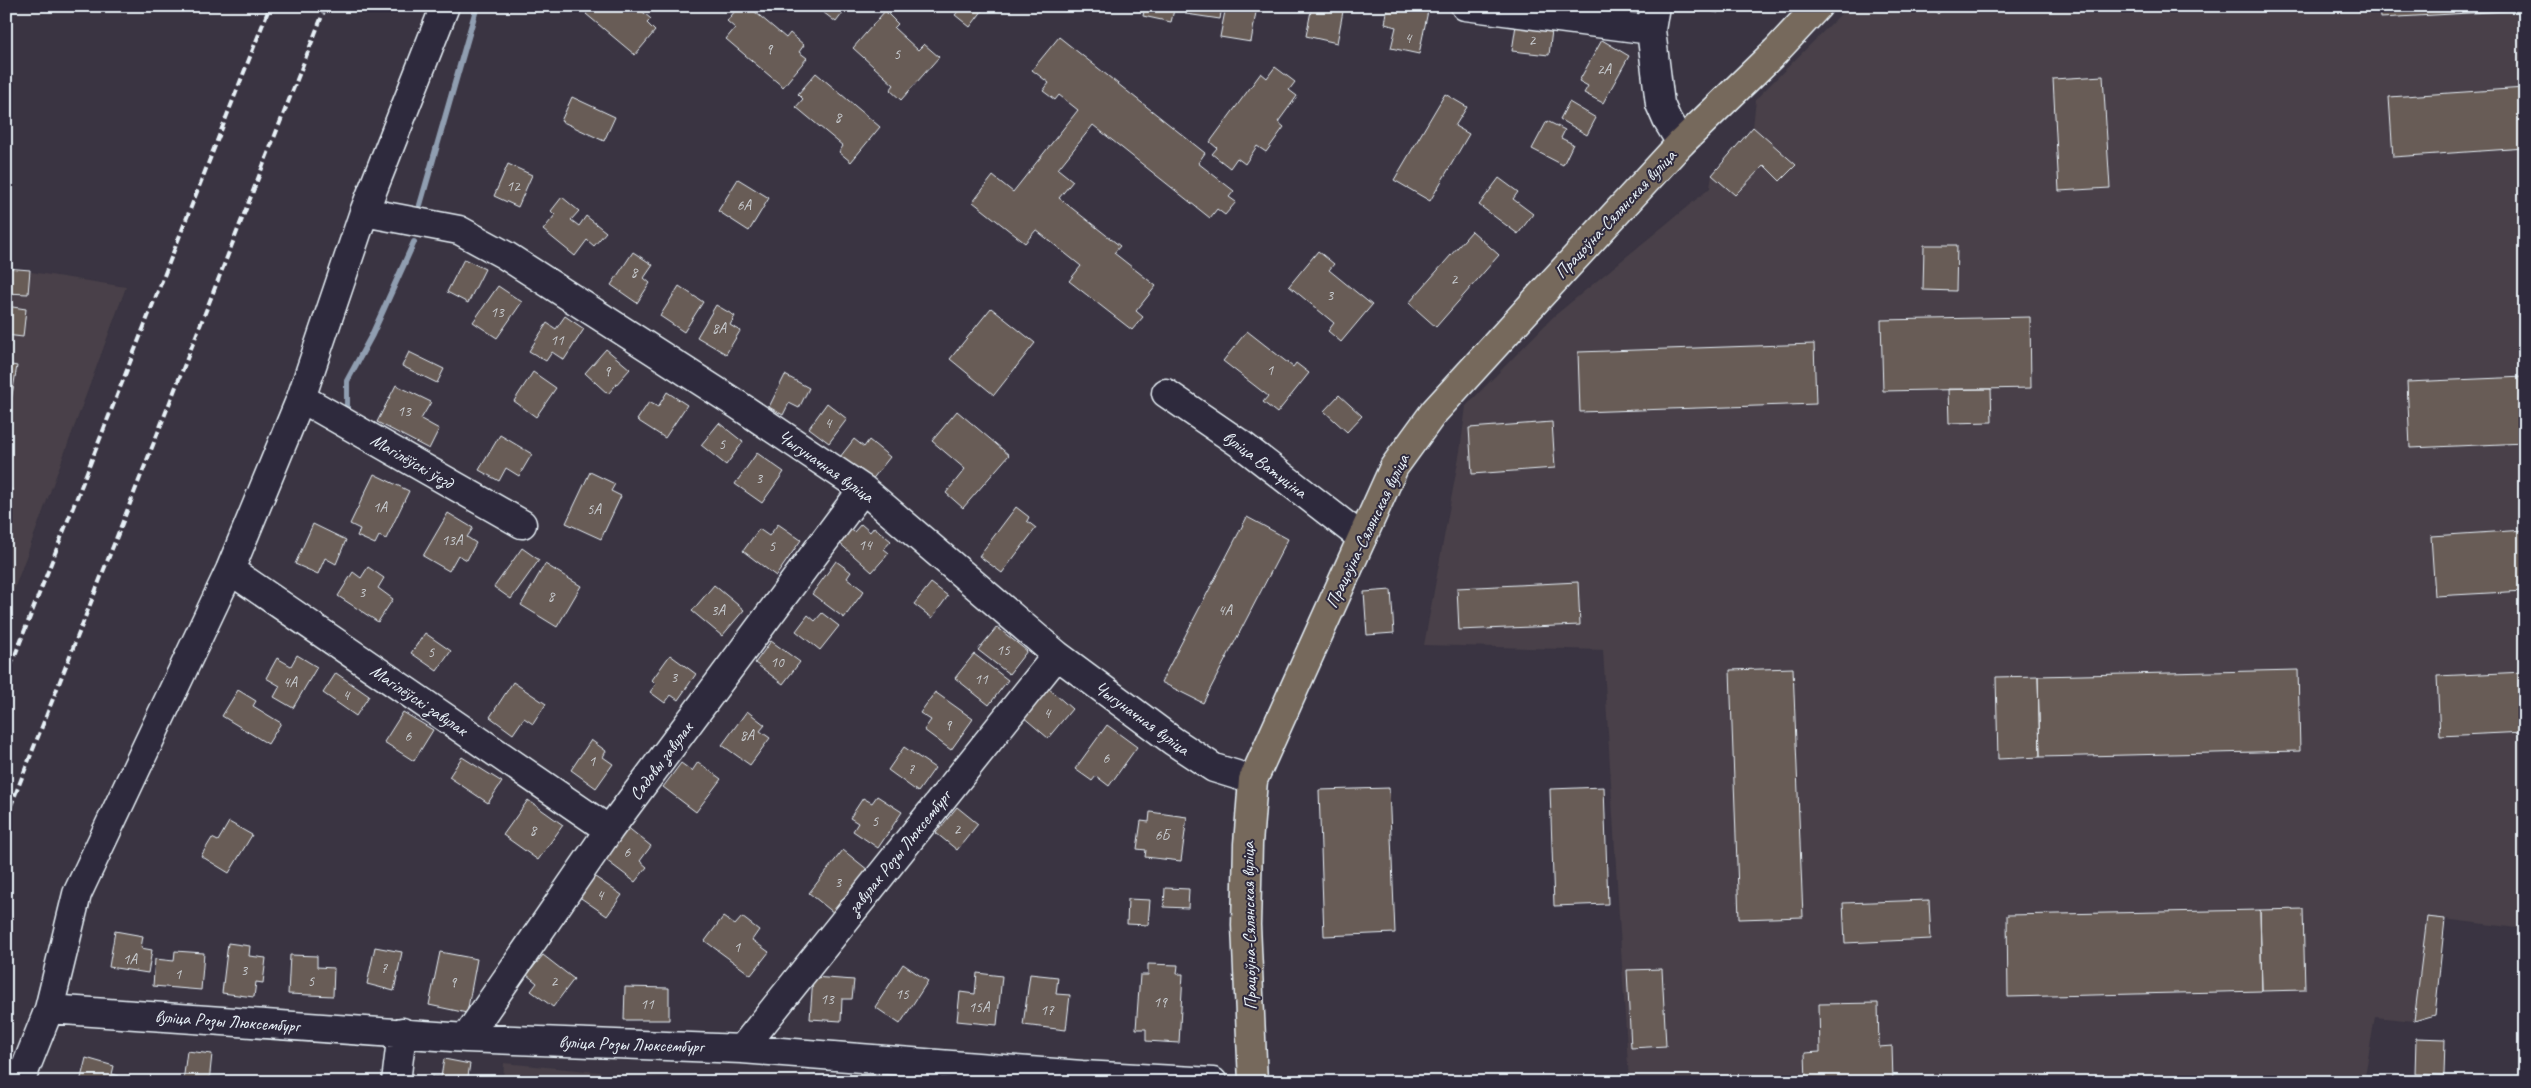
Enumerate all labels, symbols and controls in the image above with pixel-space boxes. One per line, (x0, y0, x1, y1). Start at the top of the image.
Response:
house number: 4 (1405, 29, 1413, 48)
house number: 2 (1529, 31, 1537, 50)
house number: 9 (766, 40, 774, 59)
house number: 5 (894, 45, 902, 64)
house number: 2А (1597, 60, 1613, 79)
house number: 8 (835, 108, 843, 127)
street label: Працоўна-Сялянская вуліца (1550, 144, 1681, 283)
house number: 12 (506, 177, 521, 196)
house number: 6А (737, 196, 753, 215)
house number: 8 (631, 263, 639, 282)
house number: 2 (1451, 270, 1459, 289)
house number: 3 (1327, 286, 1335, 305)
house number: 13 (490, 303, 505, 322)
house number: 8А (712, 319, 728, 338)
house number: 11 (550, 331, 565, 350)
house number: 1 (1267, 361, 1275, 380)
house number: 9 (604, 362, 612, 381)
house number: 13 (397, 402, 412, 421)
house number: 4 (825, 414, 833, 433)
street label: Чыгуначная вуліца (774, 425, 879, 508)
street label: вуліца Ватуціна (1219, 425, 1312, 503)
street label: Магілёўскі ўезд (366, 429, 459, 495)
house number: 5 (719, 435, 727, 454)
street label: Працоўна-Сялянская вуліца (1320, 450, 1414, 611)
house number: 3 (756, 469, 764, 488)
house number: 1А (373, 498, 389, 517)
house number: 5А (587, 500, 603, 519)
house number: 13А (441, 531, 464, 550)
house number: 14 (858, 536, 873, 555)
house number: 5 (769, 537, 777, 556)
house number: 3 (359, 583, 367, 602)
house number: 8 (548, 587, 556, 606)
house number: 3А (711, 601, 727, 620)
house number: 4А (1218, 601, 1234, 620)
house number: 15 (996, 641, 1011, 660)
house number: 5 (428, 643, 436, 662)
house number: 10 (770, 653, 785, 672)
street label: Магілёўскі завулак (366, 659, 474, 743)
house number: 3 (671, 668, 679, 687)
house number: 11 (974, 670, 989, 689)
house number: 4А (283, 673, 299, 692)
street label: Чыгуначная вуліца (1090, 676, 1195, 760)
house number: 4 (343, 686, 351, 705)
house number: 4 (1044, 704, 1052, 723)
street label: Садовы завулак (624, 716, 700, 805)
house number: 9 (945, 716, 953, 735)
house number: 8А (740, 726, 756, 745)
house number: 6 (405, 727, 413, 746)
house number: 6 (1103, 749, 1111, 768)
house number: 1 (589, 752, 597, 771)
house number: 7 (908, 760, 916, 779)
street label: завулак Розы Люксембург (841, 784, 958, 920)
house number: 5 (872, 812, 880, 831)
house number: 2 (954, 820, 962, 839)
house number: 8 (530, 821, 538, 840)
house number: 6Б (1155, 826, 1172, 845)
street label: Працоўна-Сялянская вуліца (1237, 841, 1261, 1010)
house number: 6 (624, 843, 632, 862)
house number: 3 (835, 873, 843, 892)
house number: 4 (597, 886, 605, 905)
house number: 1 (734, 938, 742, 957)
house number: 1А (123, 950, 139, 969)
house number: 7 (381, 959, 389, 978)
house number: 3 (241, 961, 249, 980)
house number: 1 (175, 965, 183, 984)
house number: 5 (308, 972, 316, 991)
house number: 2 (551, 972, 559, 991)
house number: 9 (450, 973, 458, 992)
house number: 15 (895, 985, 910, 1004)
house number: 13 (820, 990, 835, 1009)
house number: 19 (1153, 993, 1168, 1012)
house number: 11 (640, 995, 655, 1014)
house number: 15А (968, 998, 991, 1017)
house number: 17 (1040, 1001, 1055, 1020)
street label: вуліца Розы Люксембург (154, 1005, 302, 1038)
street label: вуліца Розы Люксембург (558, 1030, 706, 1059)

